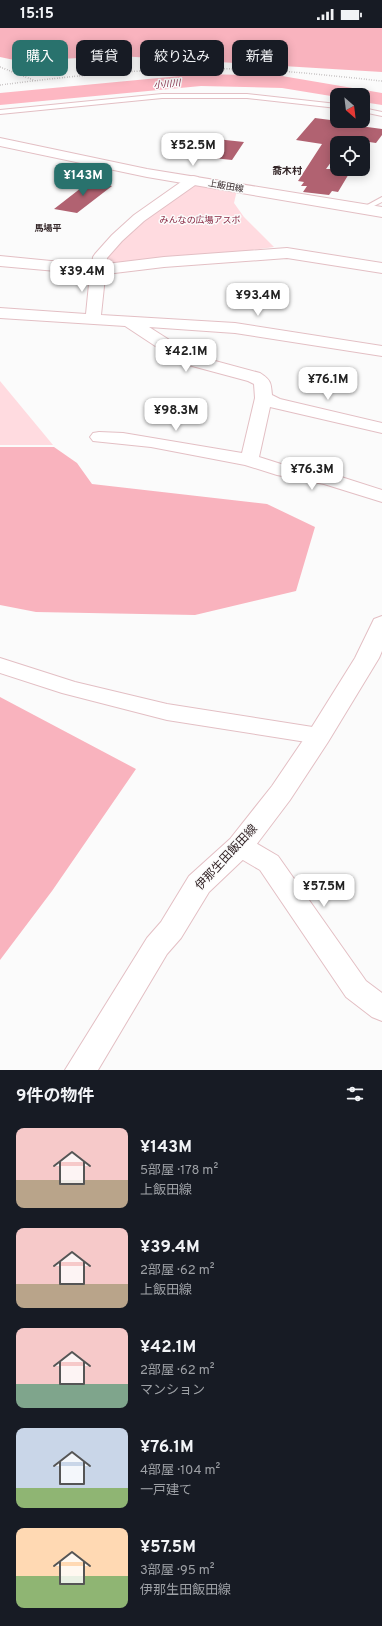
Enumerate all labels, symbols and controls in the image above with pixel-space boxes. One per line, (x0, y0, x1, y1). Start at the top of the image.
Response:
text: 15:15 (20, 5, 54, 24)
chip: 購入 (12, 40, 68, 76)
chip: 賃貸 (76, 40, 132, 76)
chip: 絞り込み (140, 40, 224, 76)
chip: 新着 (232, 40, 288, 76)
water label: 小川川 (153, 78, 182, 91)
north arrow (330, 88, 370, 128)
map controls (330, 88, 370, 176)
pin: ¥52.5M (160, 133, 226, 167)
button: locate (330, 136, 370, 176)
text: ¥52.5M (170, 138, 216, 154)
pin: ¥143M (55, 163, 111, 197)
district label: 喬木村 (272, 165, 302, 178)
text: ¥143M (63, 168, 103, 184)
street label: 上飯田線 (207, 178, 246, 195)
park label: みんなの広場アスボ (159, 215, 241, 226)
district label: 馬場平 (34, 223, 62, 234)
pin: ¥39.4M (49, 259, 115, 293)
text: ¥39.4M (59, 264, 105, 280)
pin: ¥93.4M (225, 283, 291, 317)
text: ¥93.4M (235, 288, 281, 304)
pin: ¥42.1M (153, 339, 219, 373)
text: ¥42.1M (164, 344, 208, 360)
pin: ¥76.1M (295, 367, 361, 401)
text: ¥76.1M (307, 372, 349, 388)
pin: ¥98.3M (143, 398, 209, 432)
text: ¥98.3M (153, 403, 199, 419)
pin: ¥76.3M (279, 457, 345, 491)
text: ¥76.3M (290, 462, 334, 478)
street label: 伊那生田飯田線 (192, 822, 261, 894)
pin: ¥57.5M (291, 874, 357, 908)
text: ¥57.5M (303, 879, 345, 895)
icon: filters (344, 1083, 366, 1105)
text: 9件の物件 (16, 1086, 94, 1108)
text: ¥143M (140, 1137, 192, 1159)
icon: home (48, 1144, 96, 1192)
text: 5部屋 · 178 m² (140, 1163, 218, 1179)
text: 上飯田線 (140, 1183, 192, 1199)
text: ¥39.4M (140, 1237, 200, 1259)
icon: home (48, 1244, 96, 1292)
text: 2部屋 · 62 m² (140, 1263, 215, 1279)
text: 上飯田線 (140, 1283, 192, 1299)
text: ¥42.1M (140, 1337, 196, 1359)
icon: home (48, 1344, 96, 1392)
text: 2部屋 · 62 m² (140, 1363, 215, 1379)
text: マンション (140, 1383, 205, 1399)
text: ¥76.1M (140, 1437, 194, 1459)
icon: home (48, 1444, 96, 1492)
text: 4部屋 · 104 m² (140, 1463, 220, 1479)
text: 一戸建て (140, 1483, 192, 1499)
text: ¥57.5M (140, 1537, 196, 1559)
icon: home (48, 1544, 96, 1592)
text: 3部屋 · 95 m² (140, 1563, 215, 1579)
text: 伊那生田飯田線 (140, 1583, 231, 1599)

